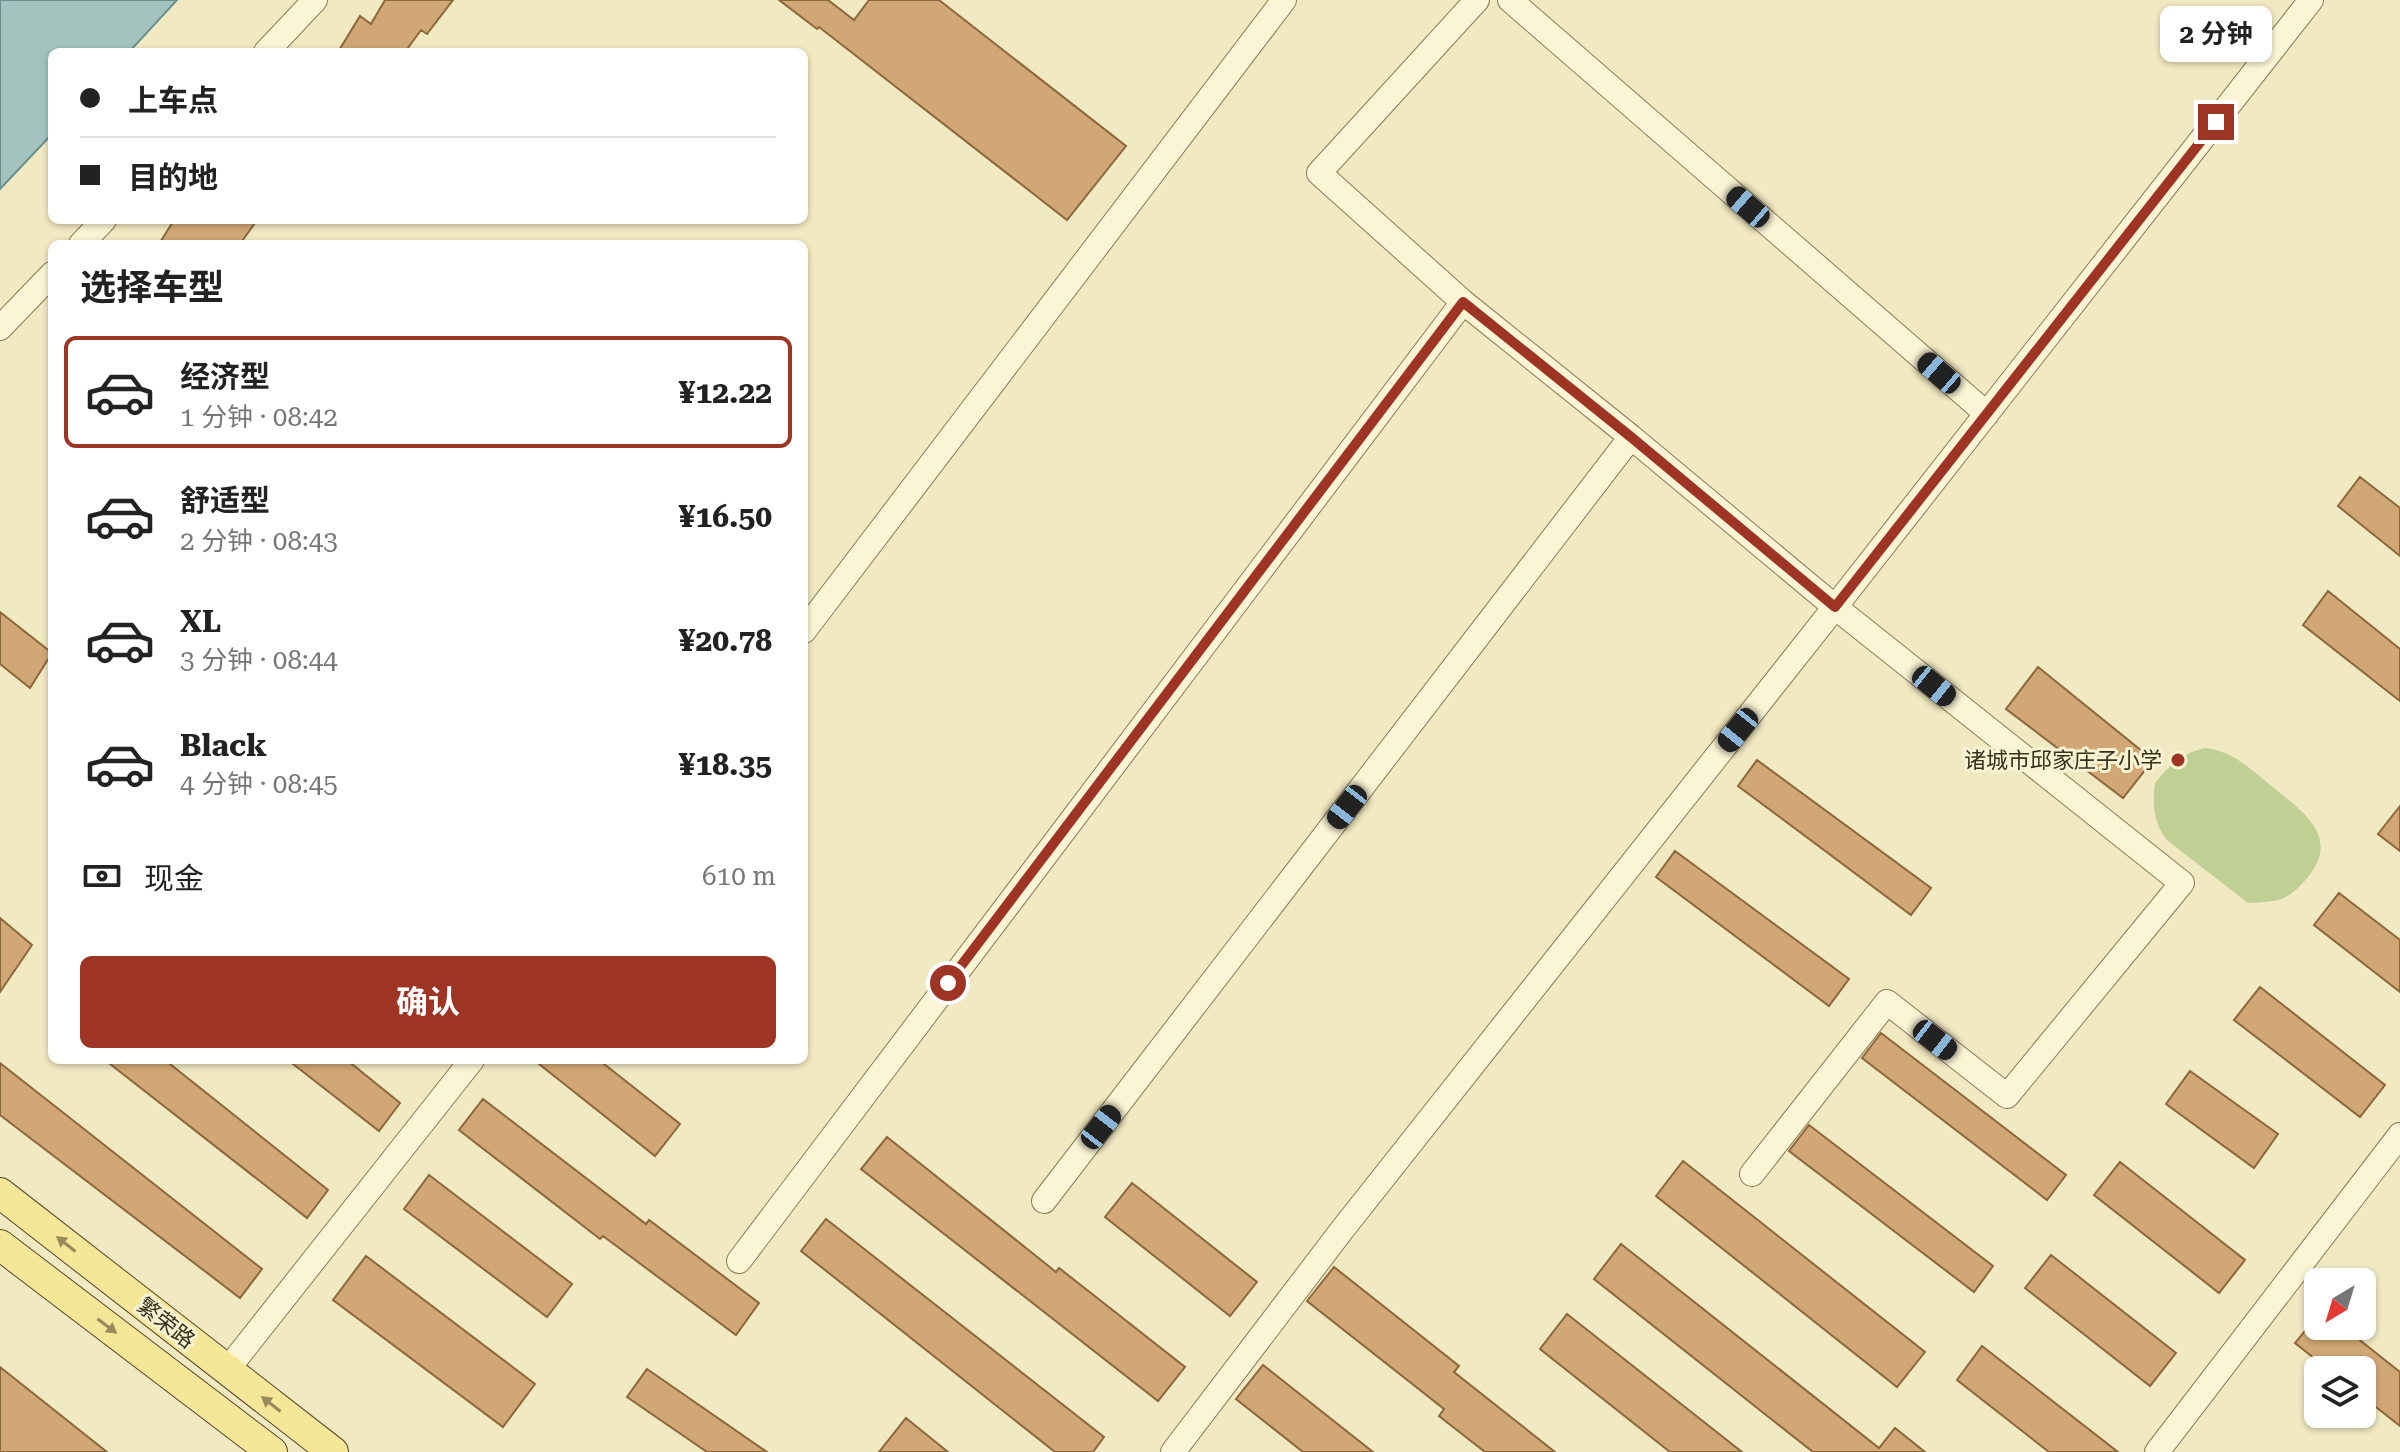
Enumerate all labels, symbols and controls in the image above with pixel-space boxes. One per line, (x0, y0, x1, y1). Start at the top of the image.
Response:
callout: 2 分钟 (2160, 6, 2272, 62)
text: 2 分钟 (2179, 19, 2253, 49)
text: 上车点 (128, 83, 218, 118)
route end (2198, 104, 2234, 140)
text: 目的地 (128, 160, 218, 195)
car (1722, 182, 1774, 232)
text: 选择车型 (80, 267, 224, 309)
car (1913, 348, 1965, 398)
icon: car (84, 356, 156, 428)
text: 经济型 (180, 359, 270, 394)
text: ¥12.22 (679, 375, 772, 410)
text: 1 分钟 · 08:42 (180, 402, 338, 432)
icon: car (84, 480, 156, 552)
text: 舒适型 (180, 483, 270, 518)
text: ¥16.50 (679, 499, 772, 534)
text: 2 分钟 · 08:43 (180, 526, 338, 556)
icon: car (84, 604, 156, 676)
text: XL (180, 604, 221, 639)
text: ¥20.78 (679, 623, 772, 658)
text: 3 分钟 · 08:44 (180, 645, 338, 675)
car (1908, 662, 1960, 710)
car (1714, 704, 1762, 756)
icon: car (84, 728, 156, 800)
text: Black (180, 728, 267, 763)
text: ¥18.35 (679, 747, 772, 782)
place label: 诸城市邱家庄子小学 (1964, 748, 2162, 773)
marker: 诸城市邱家庄子小学 (2169, 751, 2187, 769)
text: 4 分钟 · 08:45 (180, 769, 338, 799)
car (1323, 781, 1371, 833)
icon: cash (80, 854, 124, 898)
text: 现金 (144, 861, 204, 896)
text: 610 m (702, 861, 776, 891)
button: 确认 (80, 956, 776, 1048)
route start (930, 965, 966, 1001)
car (1909, 1016, 1961, 1064)
car (1077, 1101, 1125, 1153)
one-way arrow (56, 1237, 76, 1253)
north arrow (2304, 1268, 2376, 1340)
map controls (2304, 1268, 2376, 1428)
street label: 繁荣路 (132, 1293, 200, 1353)
one-way arrow (96, 1318, 117, 1334)
button: layers (2304, 1356, 2376, 1428)
one-way arrow (261, 1397, 281, 1413)

